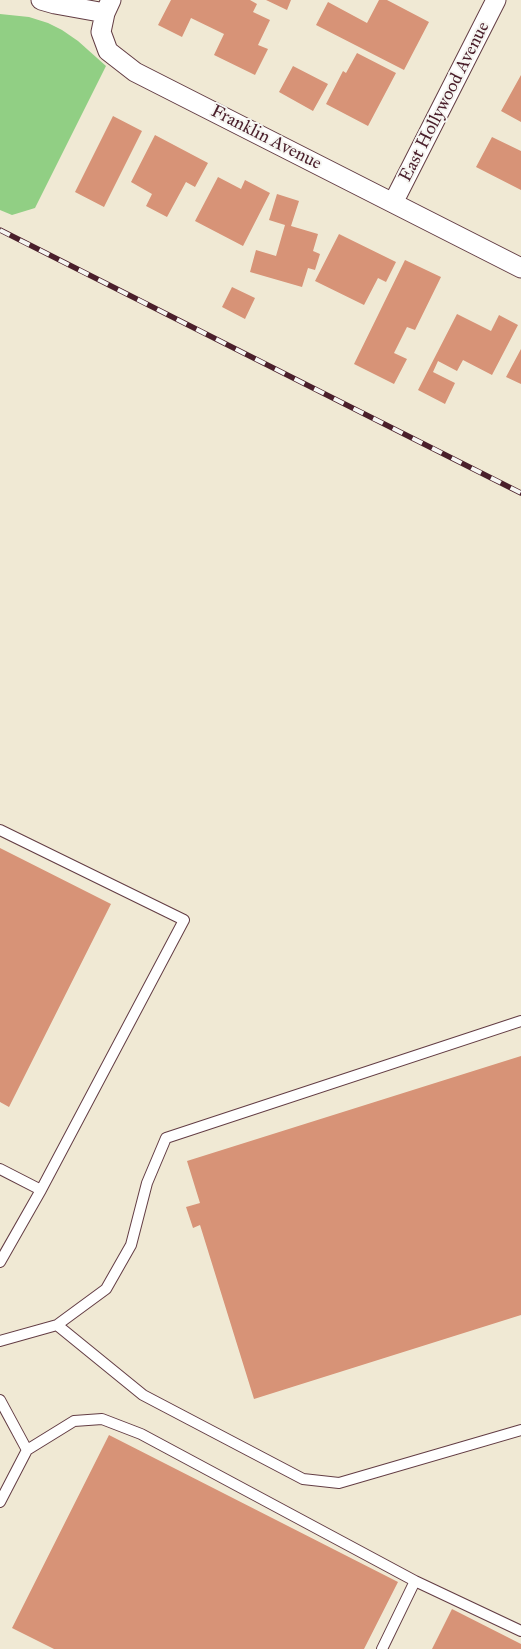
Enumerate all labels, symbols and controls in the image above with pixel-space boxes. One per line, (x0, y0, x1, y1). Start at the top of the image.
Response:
street label: East Hollywood Avenue (395, 18, 495, 186)
street label: Franklin Avenue (207, 101, 325, 175)

